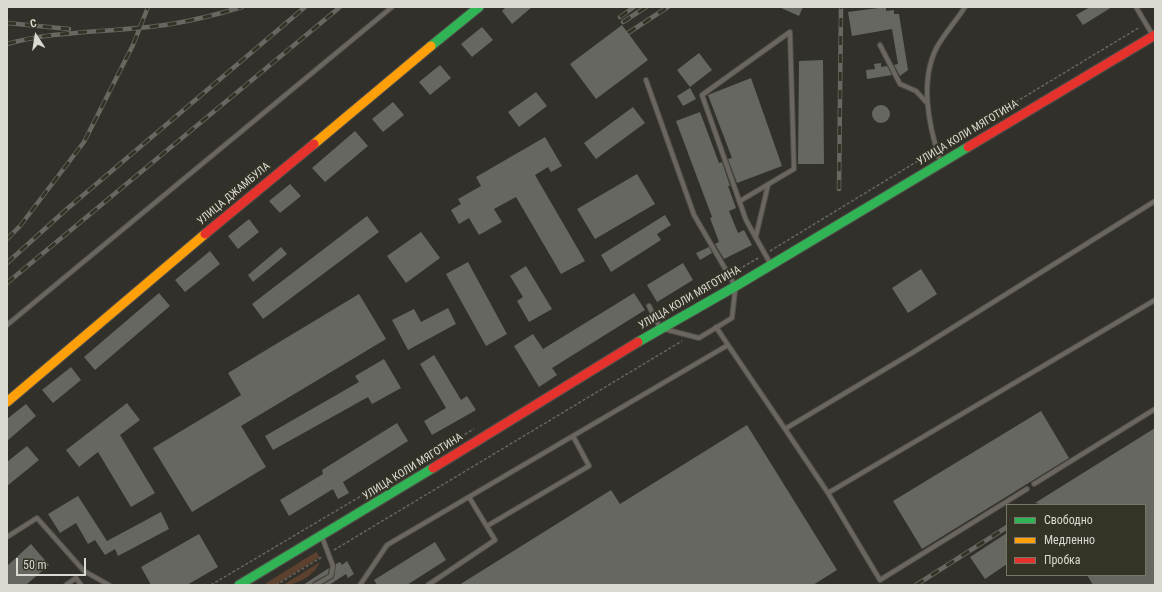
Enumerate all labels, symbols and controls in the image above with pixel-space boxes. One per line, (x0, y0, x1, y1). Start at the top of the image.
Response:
north arrow (16, 16, 56, 56)
text: С (29, 17, 38, 31)
street label: УЛИЦА КОЛИ МЯГОТИНА (915, 98, 1021, 168)
street label: УЛИЦА ДЖАМБУЛА (195, 160, 273, 228)
street label: УЛИЦА КОЛИ МЯГОТИНА (637, 263, 743, 333)
street label: УЛИЦА КОЛИ МЯГОТИНА (360, 431, 466, 503)
legend (1006, 504, 1146, 576)
text: Свободно (1044, 513, 1093, 527)
text: Медленно (1044, 533, 1095, 547)
scale bar (18, 550, 88, 576)
text: Пробка (1044, 553, 1081, 567)
text: 50 m (23, 558, 47, 572)

